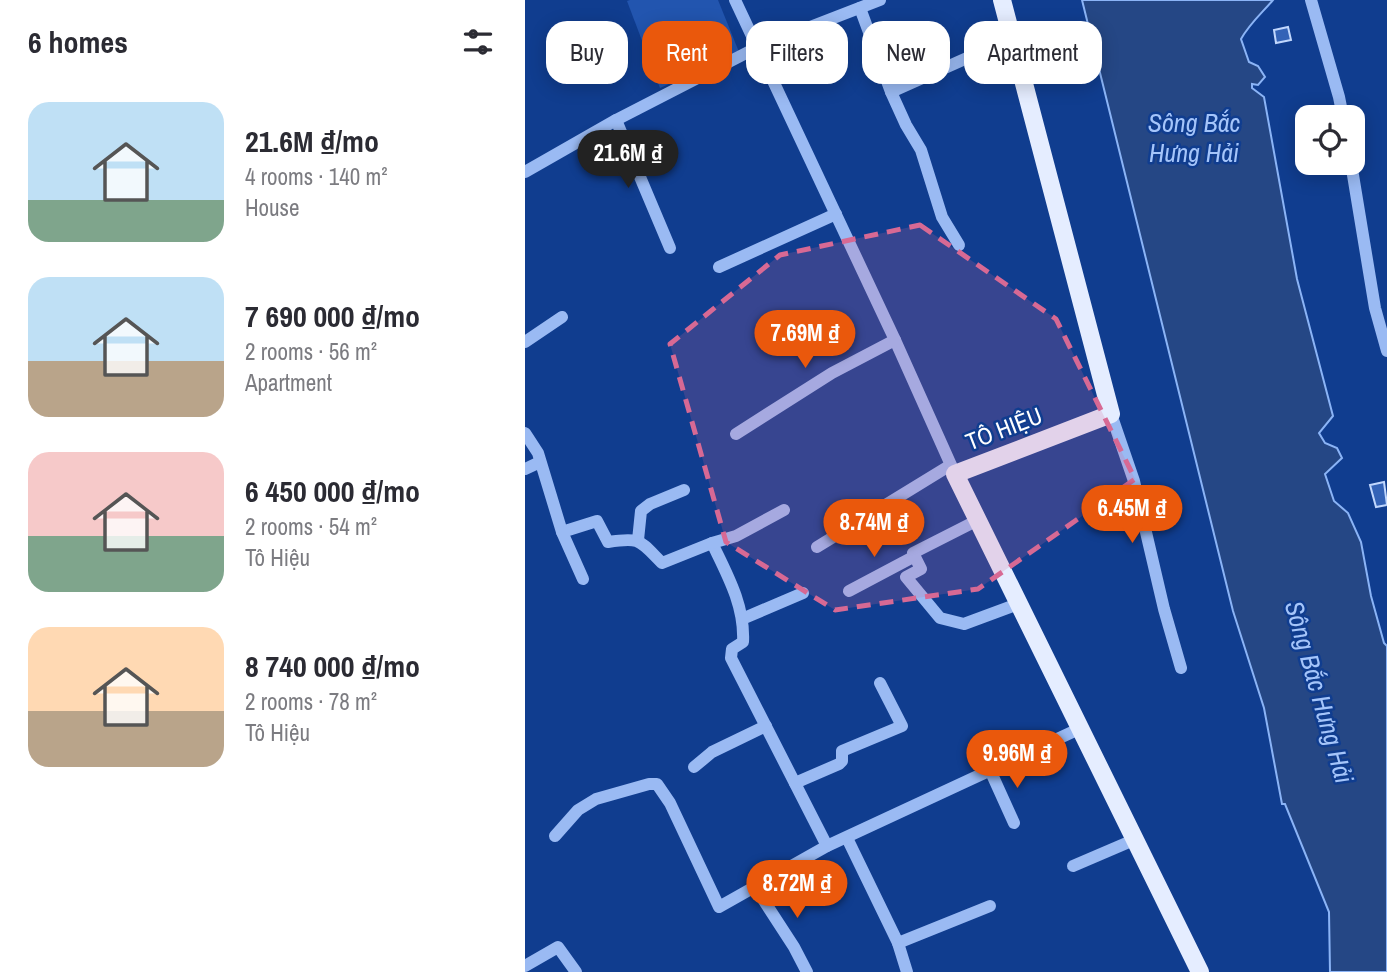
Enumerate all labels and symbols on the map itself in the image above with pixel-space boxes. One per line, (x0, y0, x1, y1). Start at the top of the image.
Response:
water label: Sông Bắc Hưng Hải (1148, 105, 1241, 170)
pin: 21.6M ₫ (563, 130, 693, 190)
pin: 7.69M ₫ (740, 310, 870, 370)
street label: TÔ HIỆU (961, 399, 1046, 457)
pin: 6.45M ₫ (1067, 486, 1197, 545)
pin: 8.74M ₫ (809, 500, 939, 559)
water label: Sông Bắc Hưng Hải (1277, 596, 1362, 787)
pin: 9.96M ₫ (952, 730, 1082, 790)
pin: 8.72M ₫ (732, 860, 862, 920)

